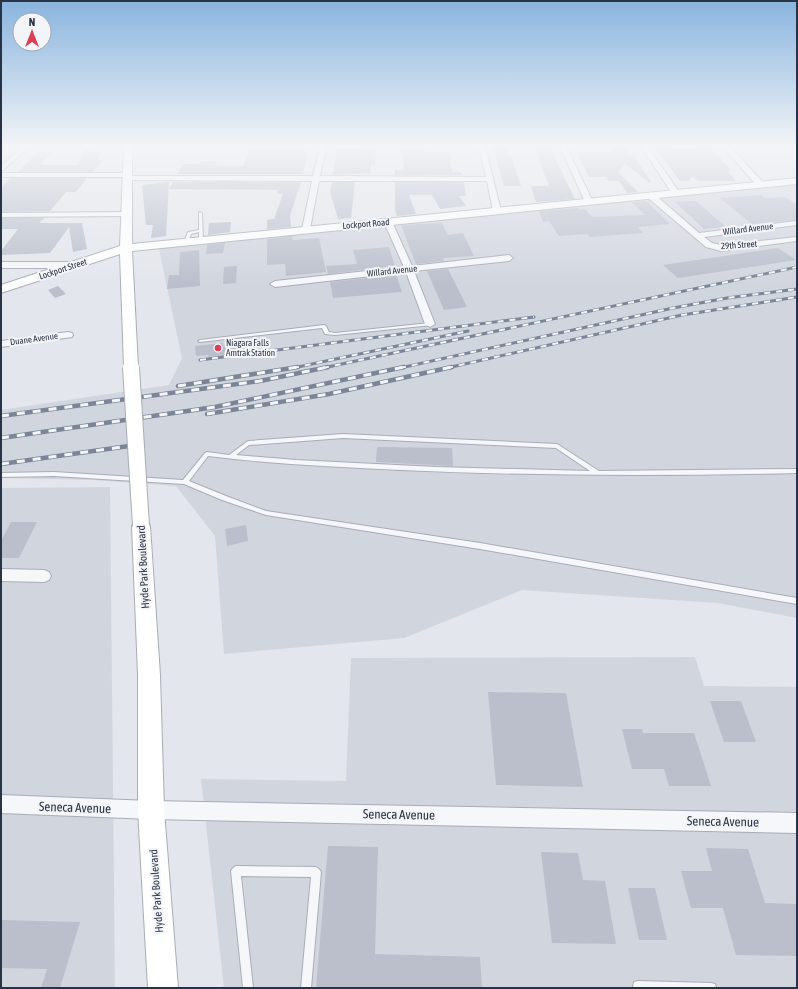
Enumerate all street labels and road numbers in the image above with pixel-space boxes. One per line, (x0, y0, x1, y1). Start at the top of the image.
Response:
street label: Lockport Road (342, 217, 390, 231)
street label: Willard Avenue (722, 221, 774, 237)
street label: 29th Street (720, 239, 758, 251)
street label: Lockport Street (38, 256, 89, 281)
street label: Willard Avenue (366, 263, 418, 279)
street label: Duane Avenue (9, 331, 59, 347)
street label: Hyde Park Boulevard (135, 525, 151, 609)
street label: Seneca Avenue (39, 799, 111, 816)
street label: Seneca Avenue (363, 806, 435, 823)
street label: Seneca Avenue (687, 813, 759, 830)
street label: Hyde Park Boulevard (147, 849, 165, 933)

